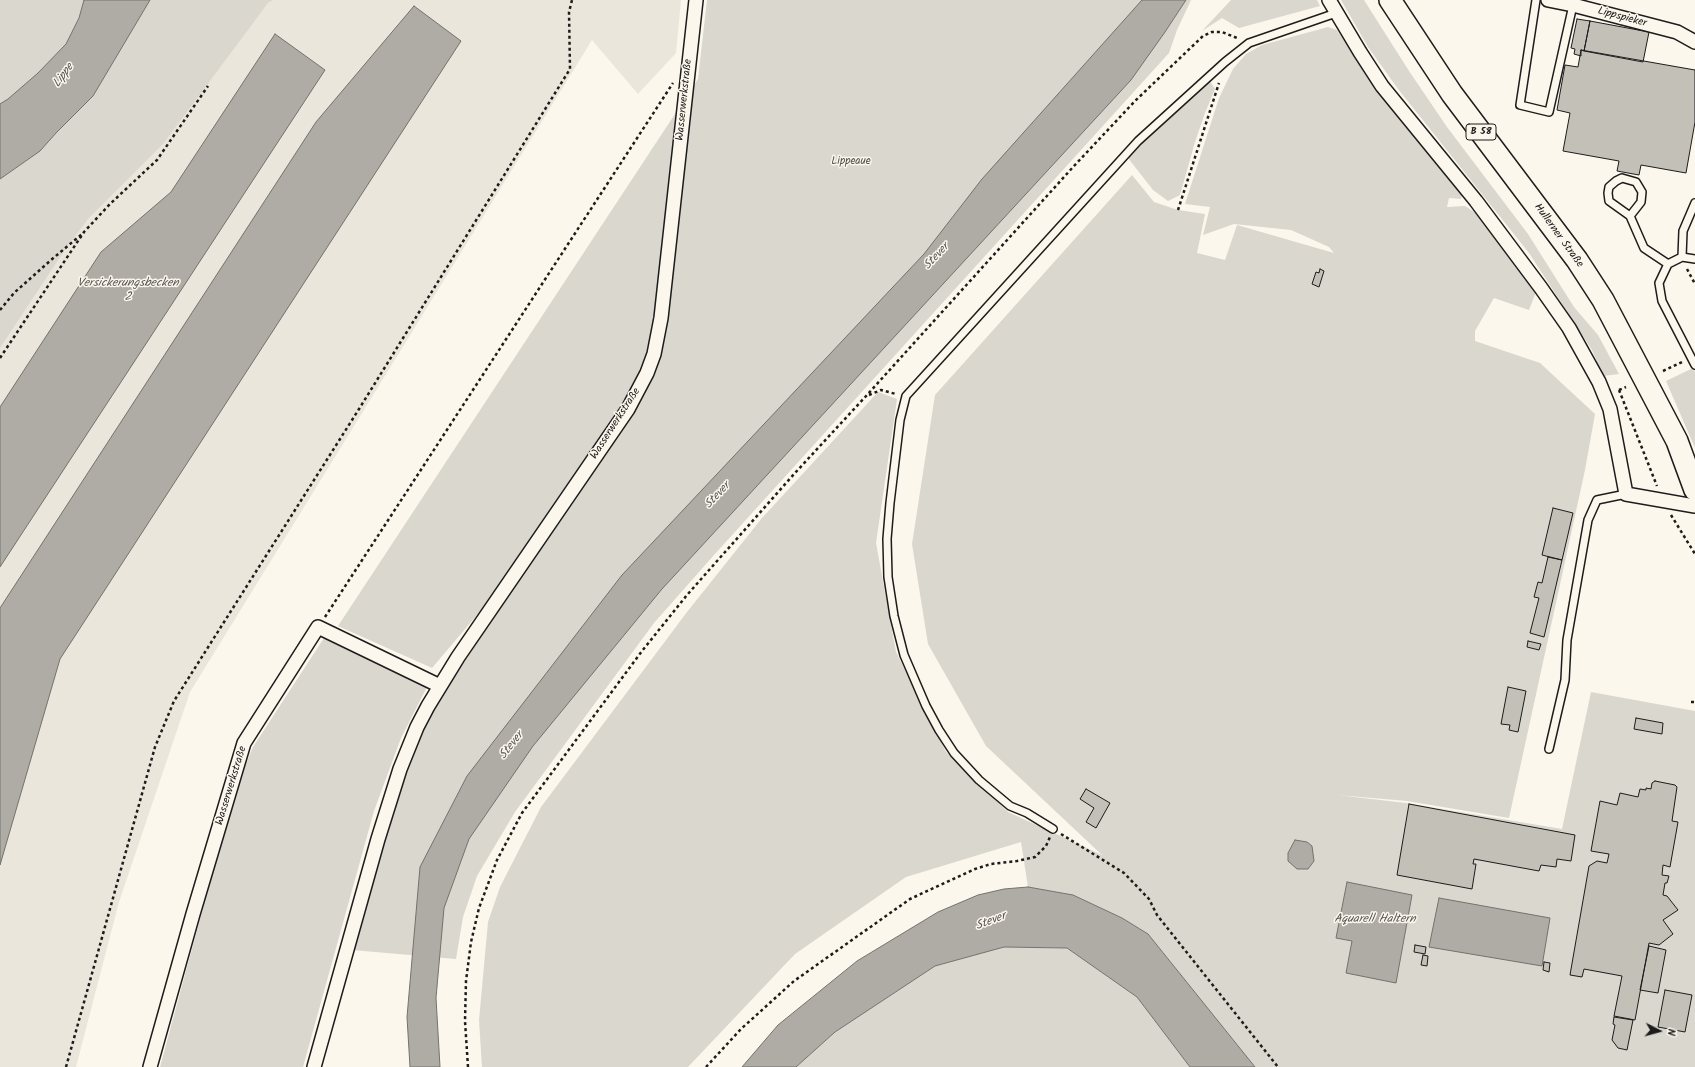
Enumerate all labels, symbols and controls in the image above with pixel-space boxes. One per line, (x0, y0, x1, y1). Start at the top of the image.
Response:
street label: Lippspieker (1596, 5, 1648, 31)
street label: Wasserwerkstraße (674, 59, 696, 141)
water label: Lippe (50, 61, 78, 91)
road number: B 58 (1466, 124, 1496, 140)
park label: Lippeaue (831, 155, 871, 169)
street label: Hullerner Straße (1530, 201, 1586, 271)
water label: Stever (921, 241, 953, 273)
water label: Versickerungsbecken 2 (77, 277, 179, 305)
street label: Wasserwerkstraße (588, 386, 644, 462)
water label: Stever (702, 480, 734, 512)
water label: Stever (497, 729, 527, 763)
street label: Wasserwerkstraße (214, 745, 250, 827)
water label: Stever (974, 910, 1008, 934)
water label: Aquarell Haltern (1334, 913, 1416, 927)
north arrow (1639, 1011, 1679, 1051)
text: N (1662, 1028, 1680, 1037)

